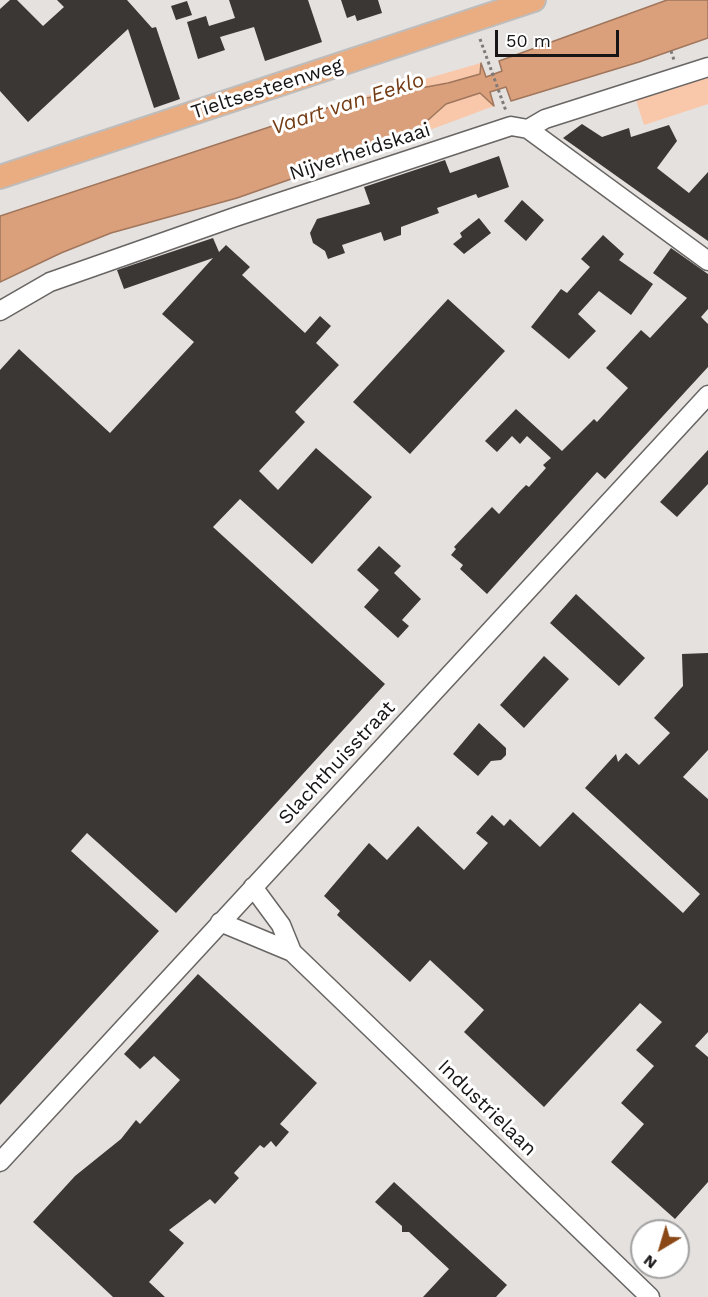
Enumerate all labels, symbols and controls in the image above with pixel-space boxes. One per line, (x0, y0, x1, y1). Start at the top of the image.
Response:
scale bar (498, 18, 622, 56)
text: 50 m (506, 30, 551, 51)
street label: Tieltsesteenweg (188, 53, 346, 125)
water label: Vaart van Eeklo (268, 67, 428, 141)
street label: Nijverheidskaai (286, 118, 434, 186)
street label: Slachthuisstraat (274, 696, 400, 830)
street label: Industrielaan (433, 1055, 541, 1161)
north arrow (630, 1219, 690, 1279)
text: N (639, 1251, 660, 1273)

